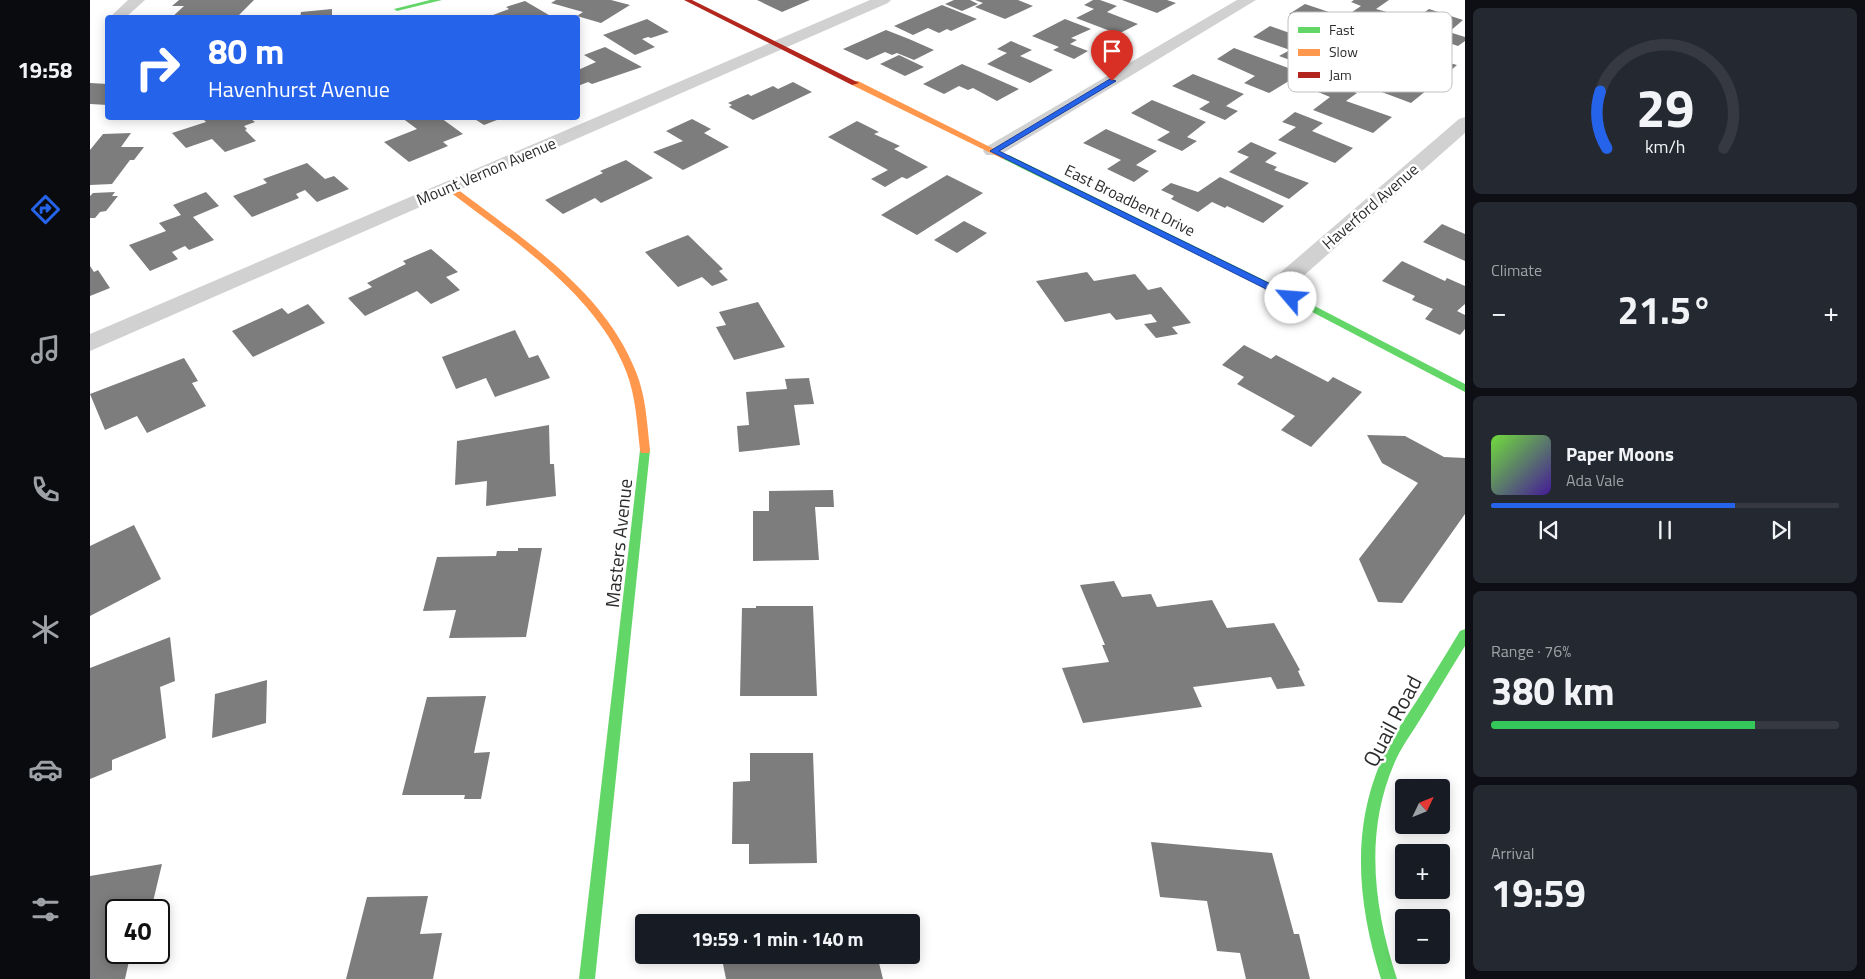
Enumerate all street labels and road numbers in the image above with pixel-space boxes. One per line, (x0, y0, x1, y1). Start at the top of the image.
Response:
street label: Mount Vernon Avenue (412, 131, 560, 211)
street label: Haverford Avenue (1317, 157, 1423, 255)
street label: East Broadbent Drive (1061, 158, 1199, 242)
street label: Masters Avenue (597, 477, 639, 609)
street label: Quail Road (1354, 669, 1430, 773)

